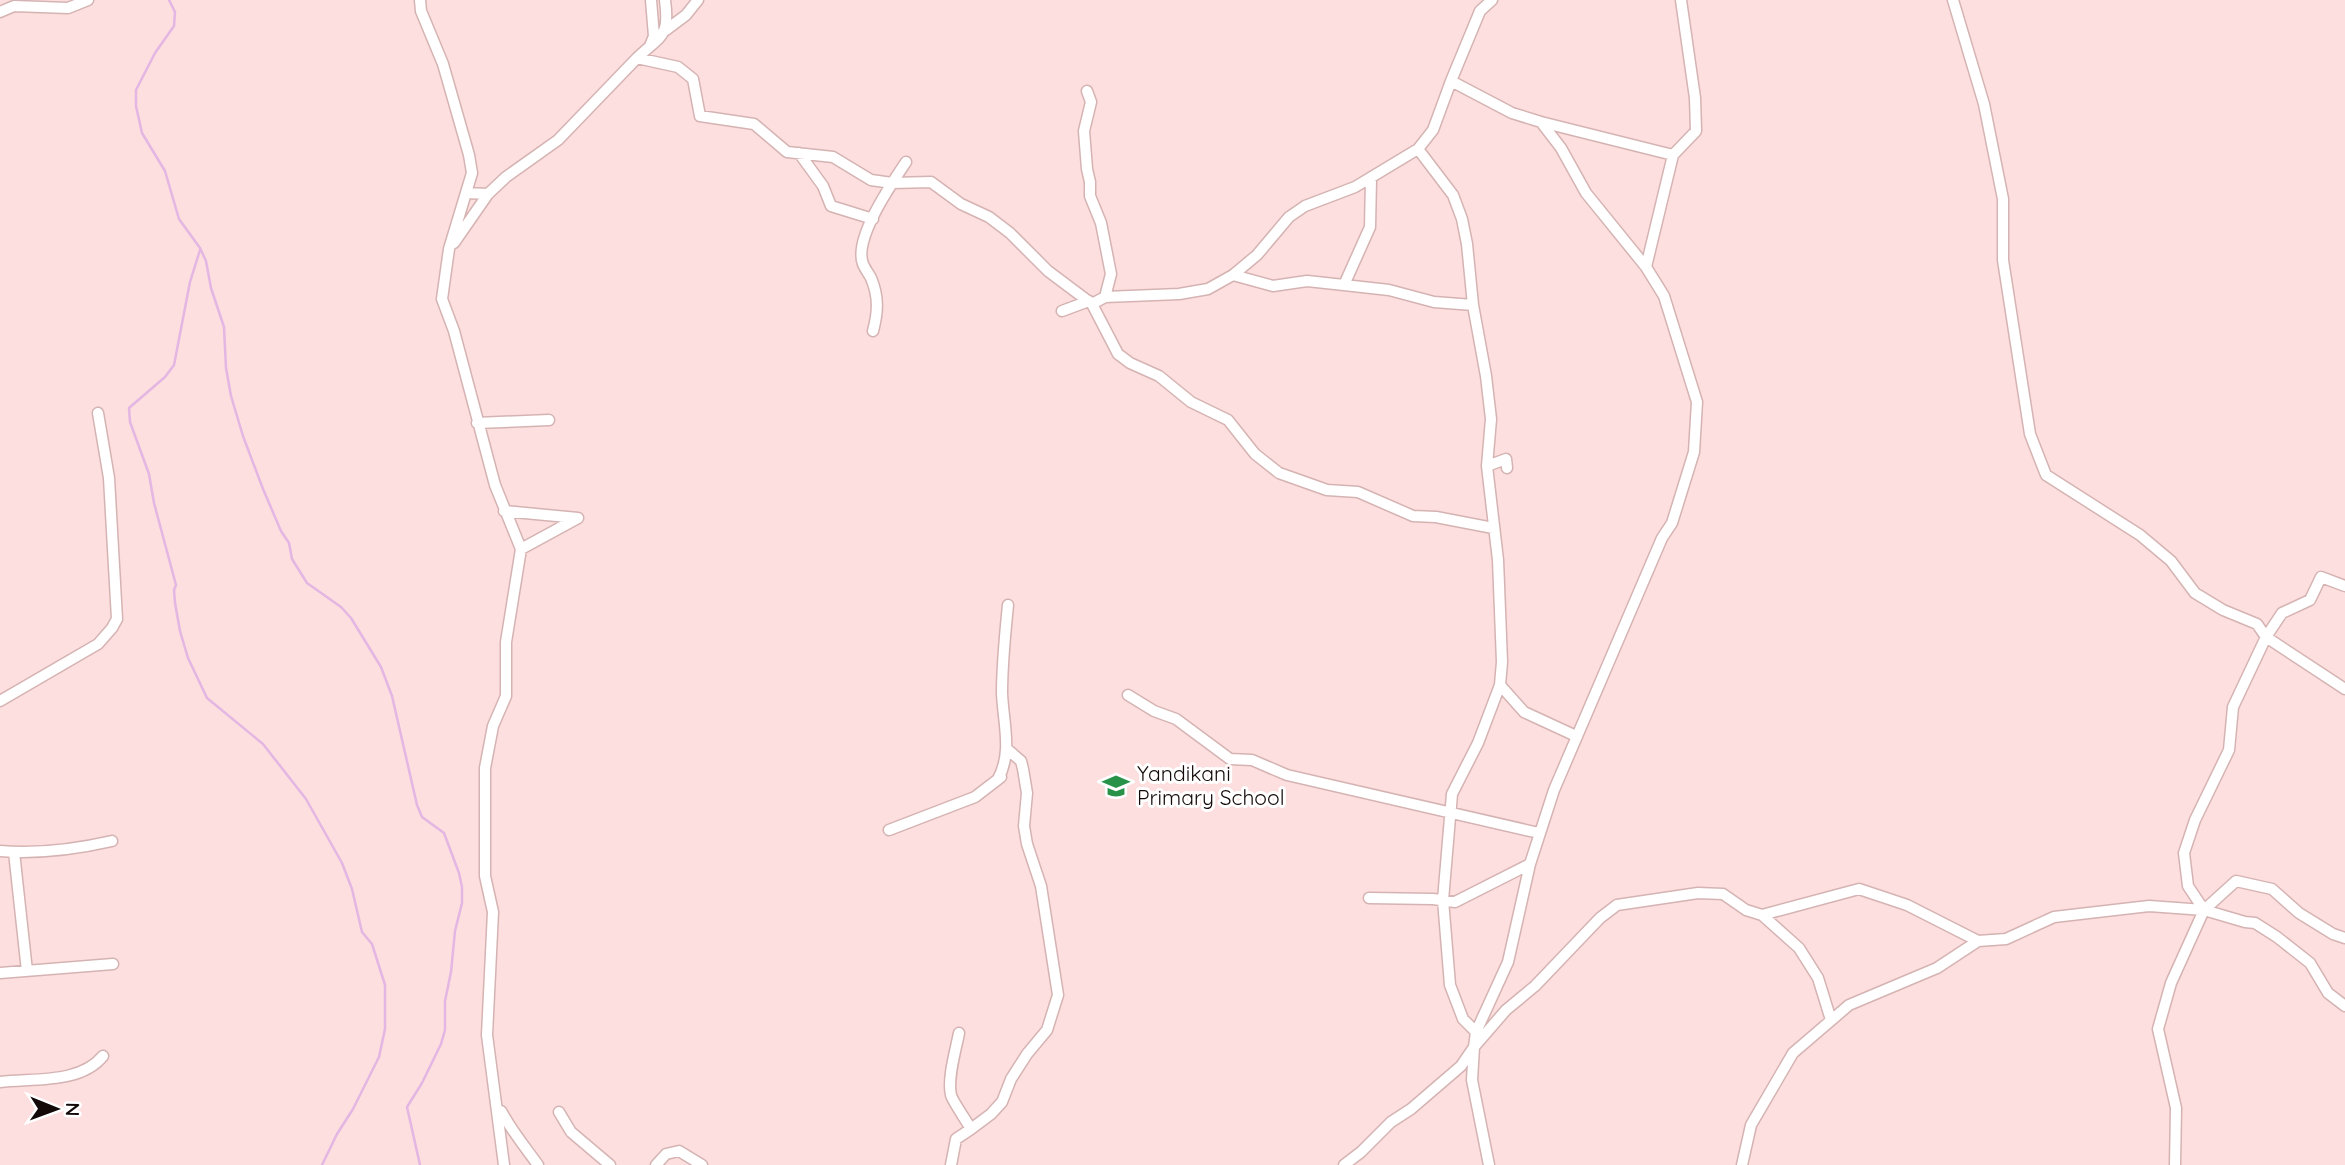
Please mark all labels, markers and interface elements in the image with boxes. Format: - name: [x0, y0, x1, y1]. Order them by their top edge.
- place label: Yandikani Primary School: [1137, 760, 1285, 810]
- school or university icon: Yandikani Primary School: [1101, 771, 1131, 801]
- north arrow: [21, 1074, 91, 1144]
- text: N: [61, 1102, 85, 1116]

